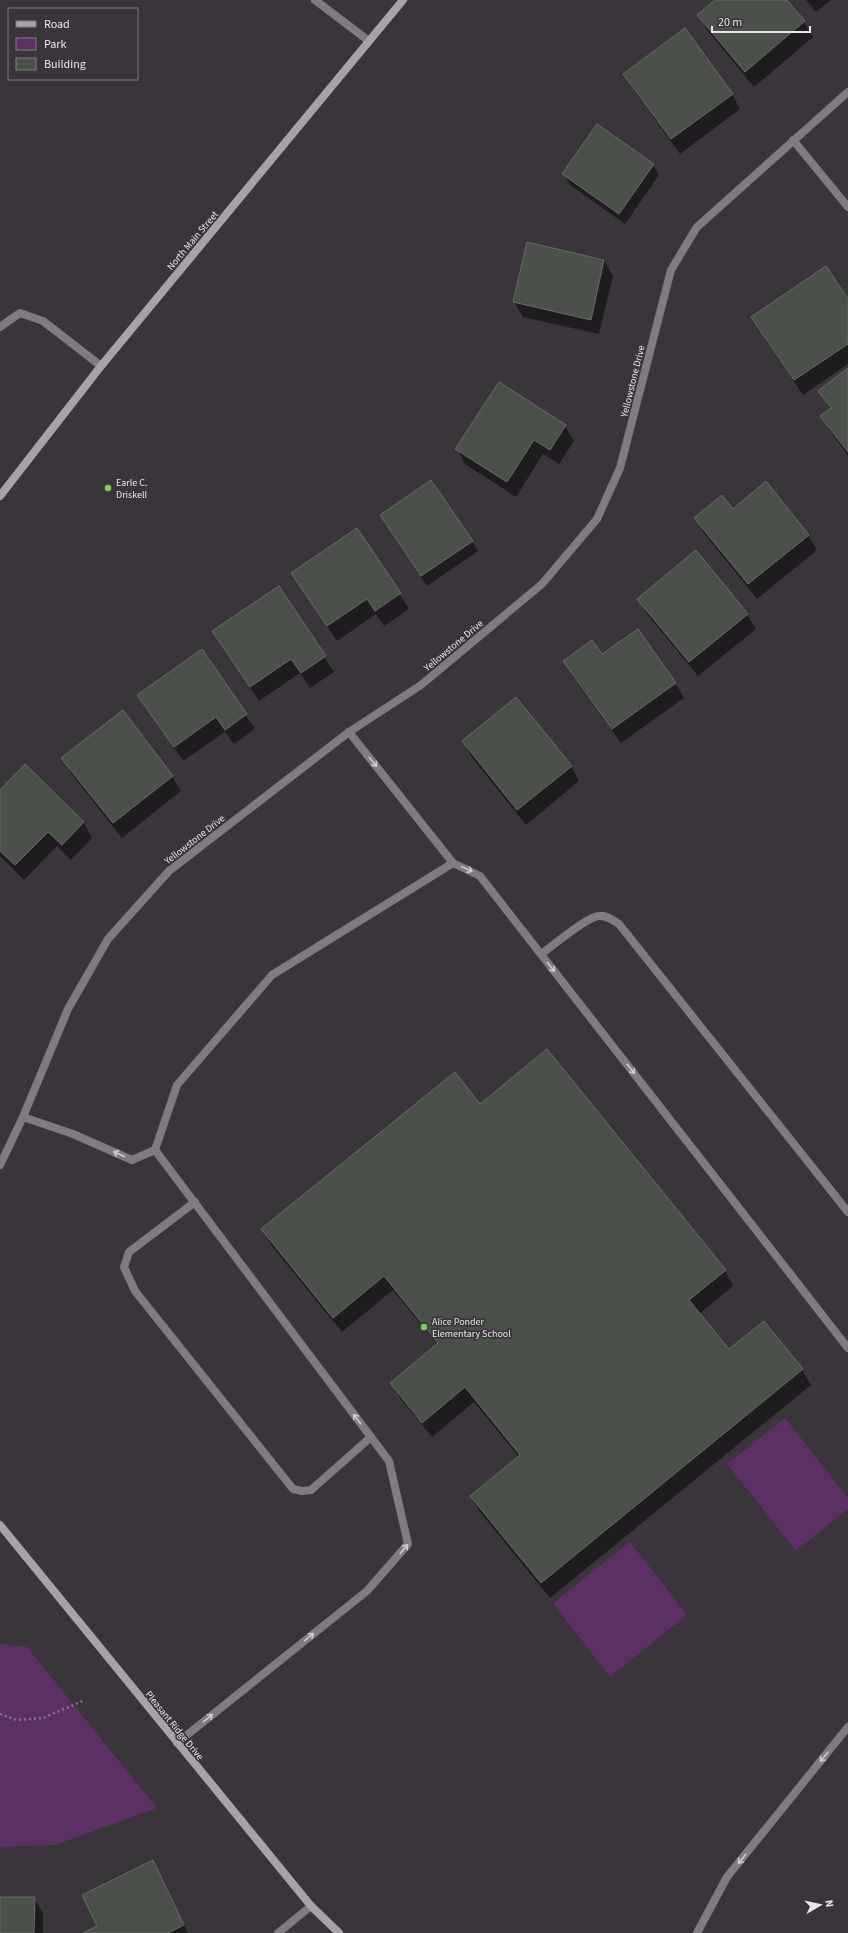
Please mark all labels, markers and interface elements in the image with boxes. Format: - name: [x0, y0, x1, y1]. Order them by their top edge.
- legend: [8, 8, 138, 80]
- scale bar: [712, 8, 810, 34]
- text: 20 m: [718, 14, 742, 31]
- text: Road: [44, 16, 70, 33]
- text: Park: [44, 36, 66, 53]
- text: Building: [44, 56, 86, 73]
- street label: North Main Street: [164, 208, 222, 273]
- street label: Yellowstone Drive: [617, 344, 649, 420]
- place label: Earle C. Driskell: [116, 476, 148, 502]
- marker: Earle C. Driskell: [103, 483, 113, 493]
- street label: Yellowstone Drive: [420, 617, 486, 675]
- one-way arrow: [368, 757, 377, 768]
- street label: Yellowstone Drive: [160, 812, 228, 869]
- one-way arrow: [461, 866, 473, 873]
- one-way arrow: [547, 961, 555, 972]
- one-way arrow: [627, 1064, 635, 1075]
- one-way arrow: [113, 1150, 125, 1157]
- place label: Alice Ponder Elementary School: [432, 1315, 511, 1341]
- marker: Alice Ponder Elementary School: [419, 1322, 429, 1332]
- one-way arrow: [353, 1413, 362, 1424]
- one-way arrow: [399, 1543, 408, 1554]
- one-way arrow: [304, 1633, 315, 1641]
- street label: Pleasant Ridge Drive: [142, 1688, 207, 1763]
- one-way arrow: [202, 1714, 213, 1723]
- one-way arrow: [819, 1752, 828, 1763]
- one-way arrow: [738, 1853, 747, 1864]
- north arrow: [800, 1885, 840, 1925]
- text: N: [821, 1899, 837, 1908]

